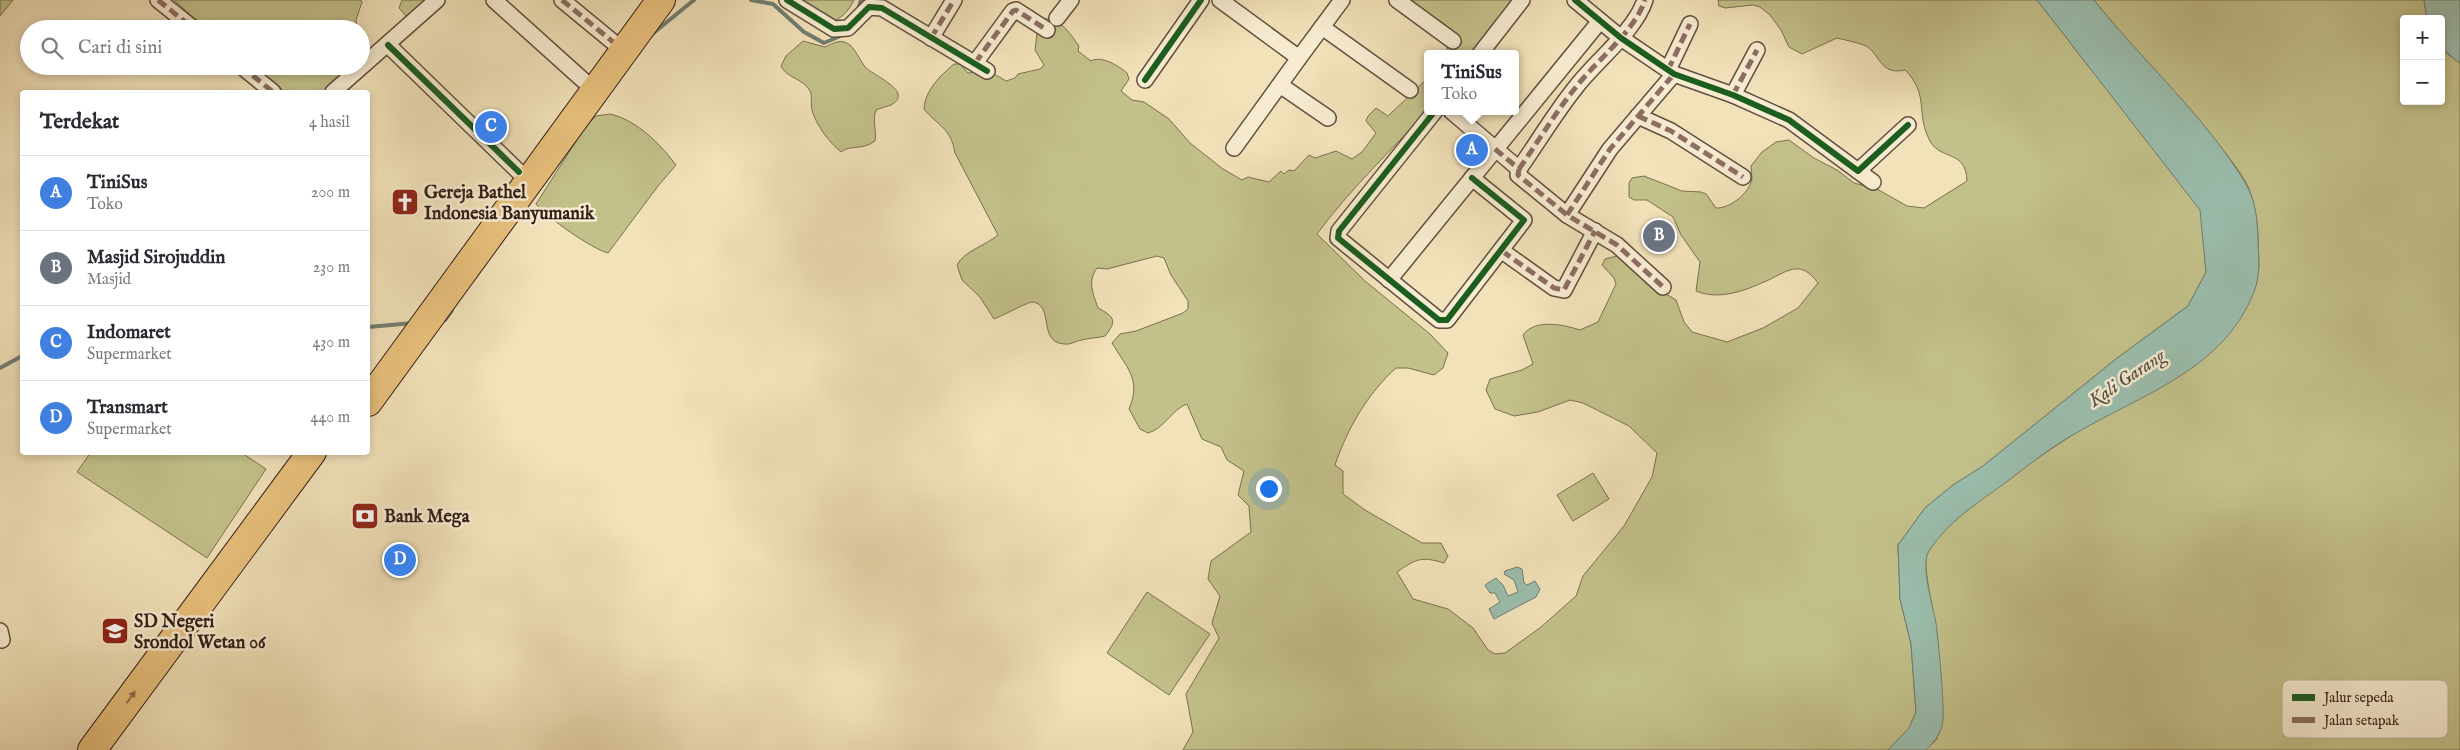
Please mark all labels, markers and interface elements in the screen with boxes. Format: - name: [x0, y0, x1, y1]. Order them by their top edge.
- map controls: [2400, 15, 2445, 105]
- button: +: [2400, 15, 2445, 60]
- search box: [20, 20, 370, 75]
- icon: search: [38, 34, 66, 62]
- text: Cari di sini: [78, 36, 162, 60]
- popup: [1424, 50, 1519, 115]
- button: −: [2400, 60, 2445, 105]
- text: TiniSus: [1441, 61, 1502, 85]
- text: Toko: [1441, 85, 1477, 105]
- pin: C: [475, 108, 507, 146]
- text: Terdekat: [40, 109, 119, 136]
- text: 4 hasil: [309, 113, 350, 133]
- pin: A: [1456, 131, 1488, 169]
- text: TiniSus: [87, 171, 147, 195]
- place label: Gereja Bathel Indonesia Banyumanik: [424, 182, 596, 226]
- text: A: [51, 183, 61, 203]
- text: 200 m: [311, 183, 350, 203]
- church icon: Gereja Bathel Indonesia Banyumanik: [390, 187, 420, 217]
- text: Toko: [87, 195, 123, 215]
- pin: B: [1643, 217, 1675, 255]
- text: Masjid Sirojuddin: [87, 246, 225, 270]
- text: B: [51, 258, 61, 278]
- text: 230 m: [313, 258, 350, 278]
- text: Masjid: [87, 270, 131, 290]
- text: Indomaret: [87, 321, 171, 345]
- text: C: [50, 333, 62, 353]
- text: 430 m: [312, 333, 350, 353]
- water label: Kali Garang: [2083, 344, 2171, 414]
- text: Supermarket: [87, 345, 172, 365]
- text: Transmart: [87, 396, 168, 420]
- text: D: [50, 408, 62, 428]
- text: 440 m: [311, 408, 350, 428]
- text: Supermarket: [87, 420, 172, 440]
- your location: [1256, 476, 1282, 502]
- bank icon: Bank Mega: [350, 501, 380, 531]
- place label: Bank Mega: [384, 506, 471, 529]
- pin: D: [384, 541, 416, 579]
- place label: SD Negeri Srondol Wetan 06: [134, 611, 267, 655]
- school or university icon: SD Negeri Srondol Wetan 06: [100, 616, 130, 646]
- legend: [2282, 680, 2448, 738]
- text: Jalur sepeda: [2322, 689, 2394, 707]
- one-way arrow: [126, 691, 137, 704]
- text: Jalan setapak: [2322, 712, 2400, 730]

